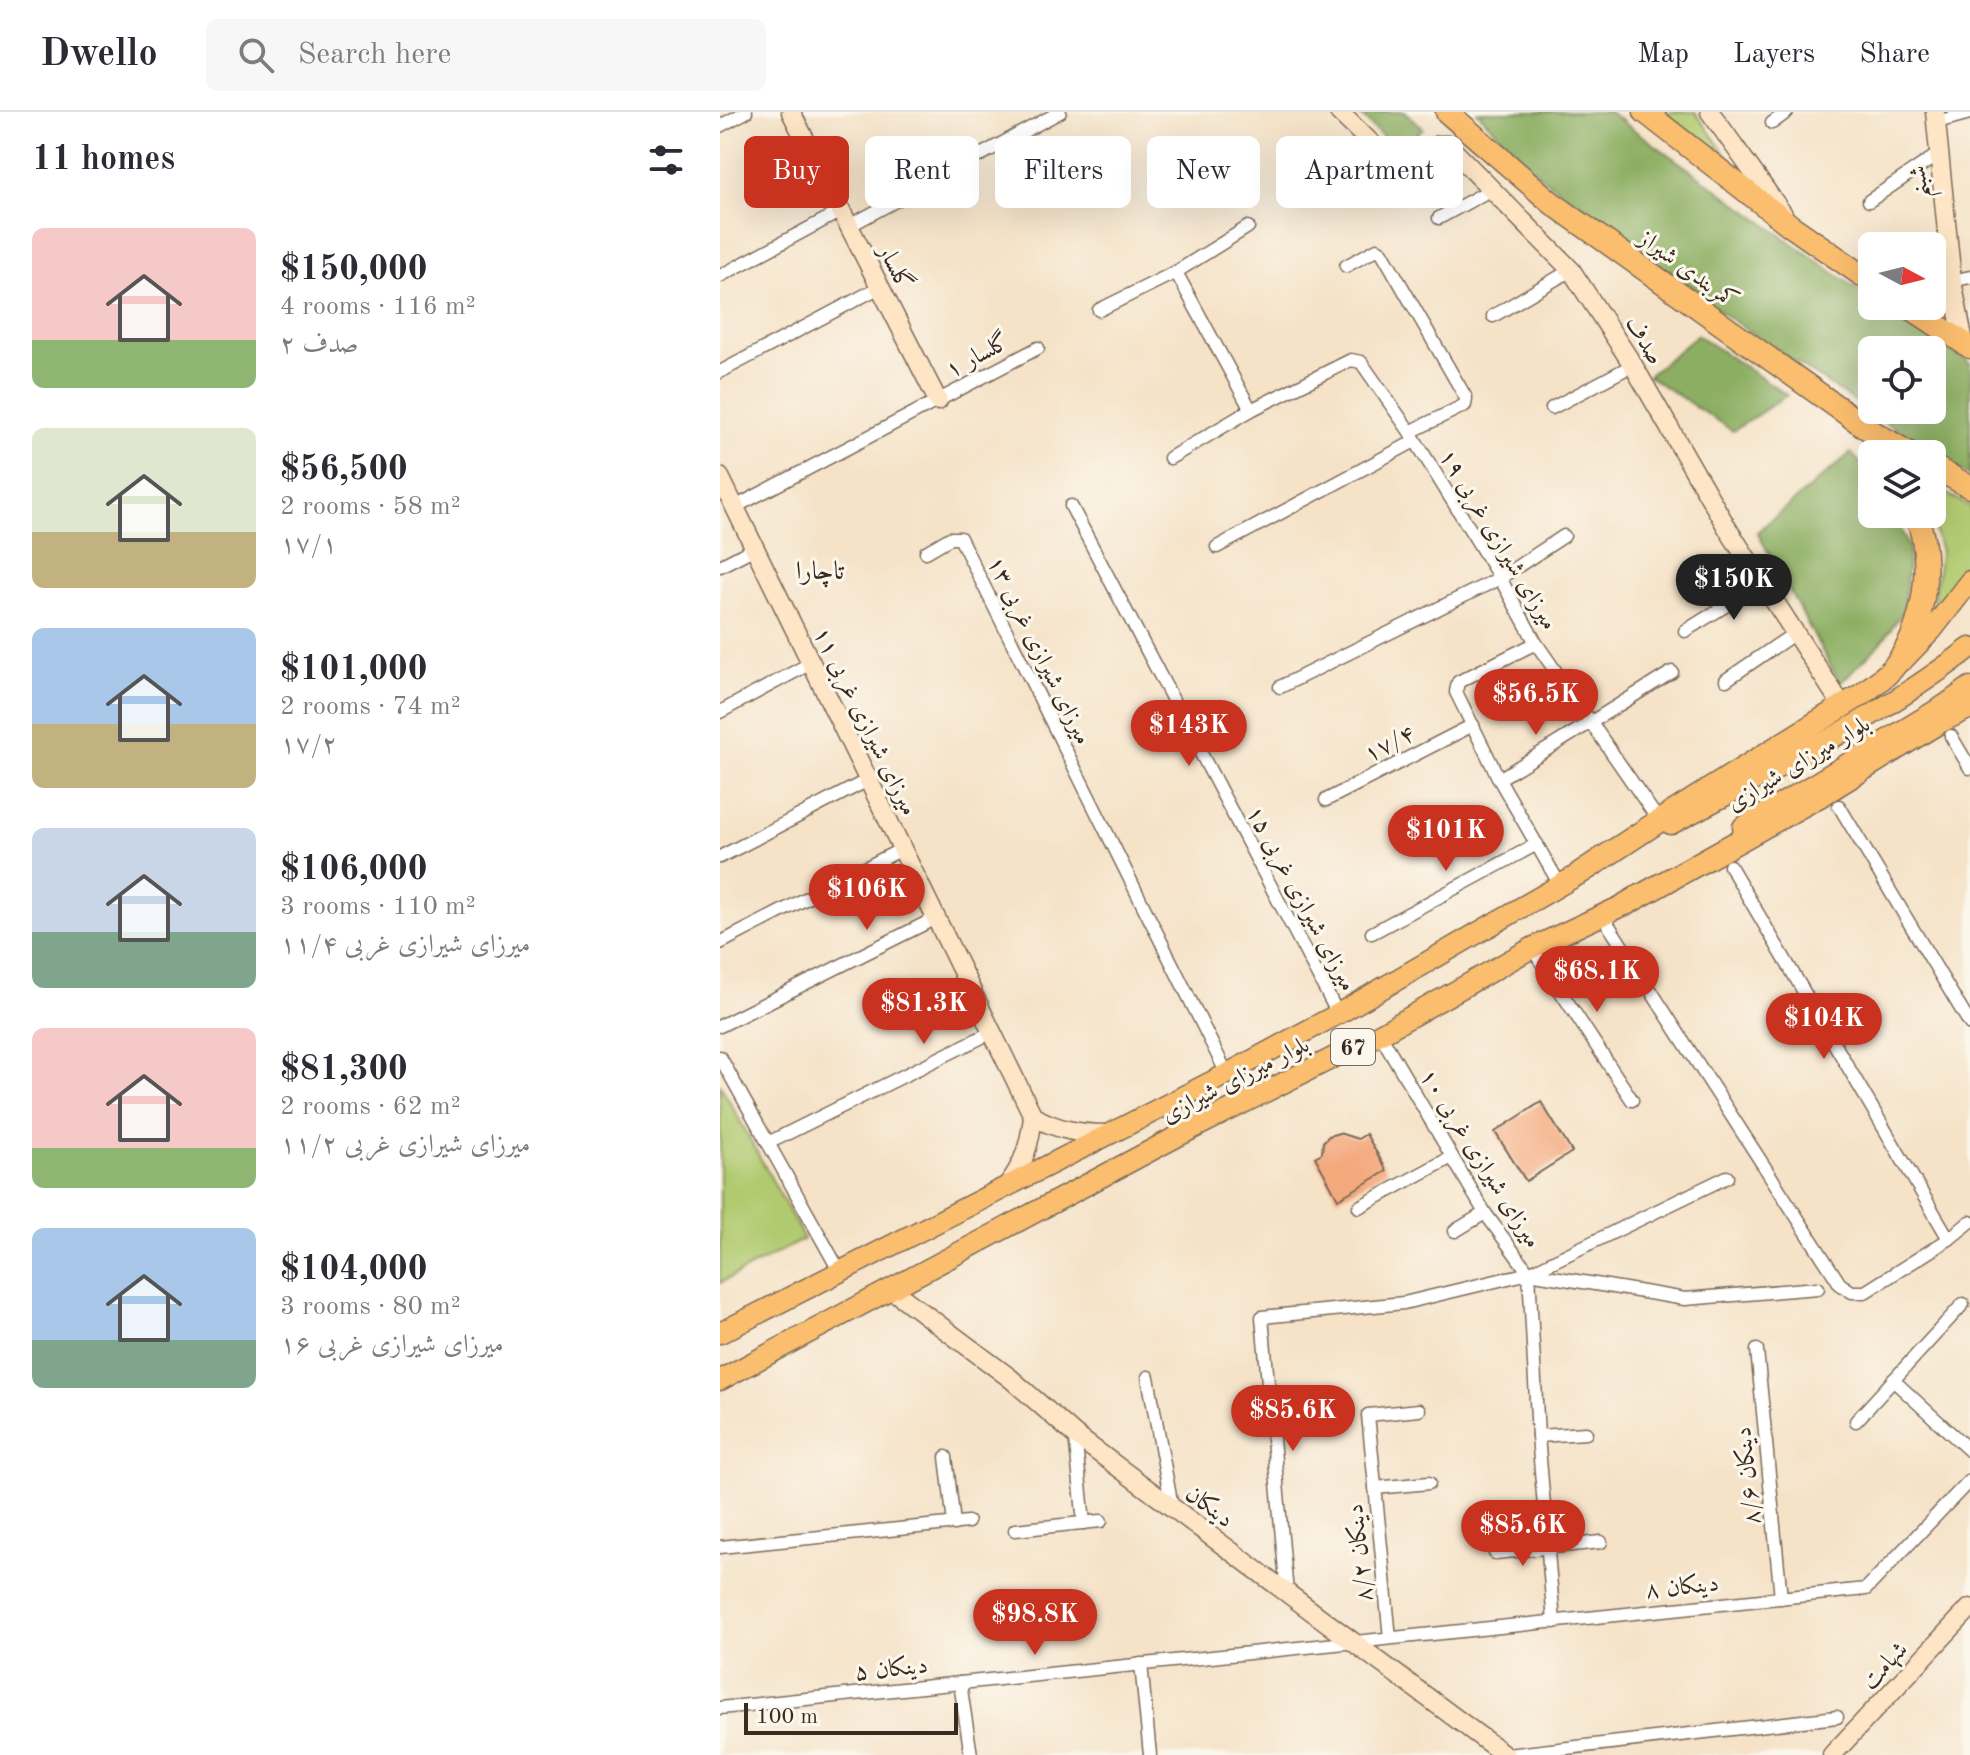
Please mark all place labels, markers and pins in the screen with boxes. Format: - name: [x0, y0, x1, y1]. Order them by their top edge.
- pin: $150K: [1678, 554, 1790, 622]
- pin: $56.5K: [1471, 669, 1601, 737]
- pin: $143K: [1133, 700, 1245, 768]
- pin: $101K: [1390, 805, 1502, 873]
- pin: $106K: [811, 864, 923, 932]
- pin: $68.1K: [1532, 946, 1662, 1014]
- pin: $81.3K: [859, 978, 989, 1046]
- pin: $104K: [1768, 993, 1880, 1061]
- pin: $85.6K: [1228, 1385, 1358, 1453]
- pin: $85.6K: [1458, 1500, 1588, 1568]
- pin: $98.8K: [970, 1589, 1100, 1657]

